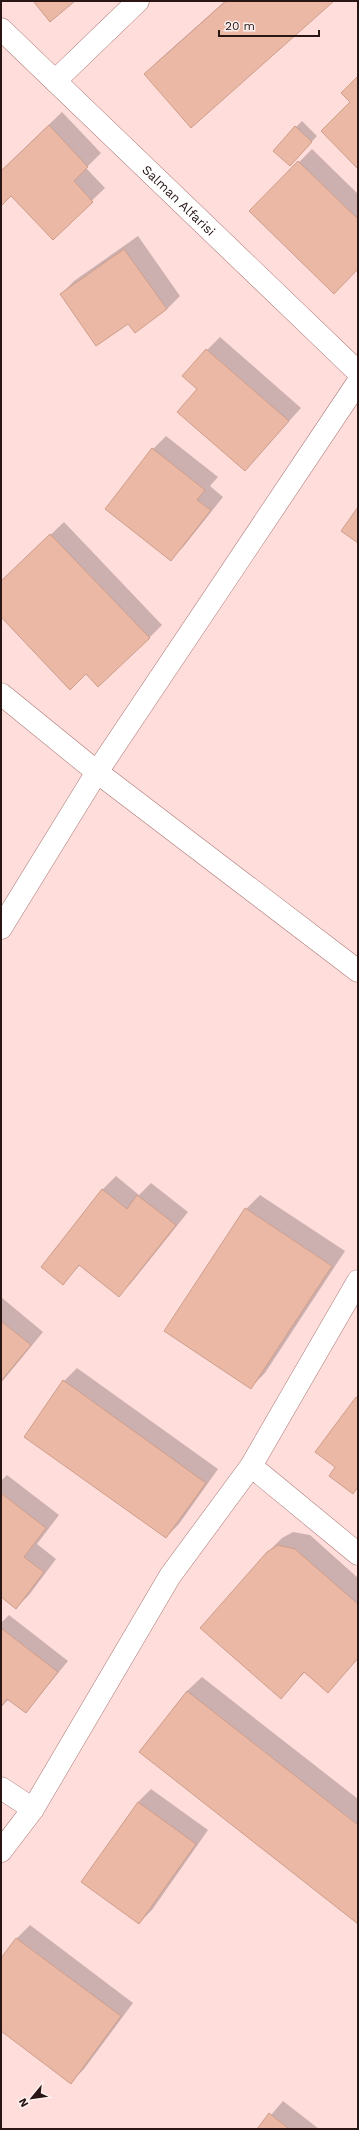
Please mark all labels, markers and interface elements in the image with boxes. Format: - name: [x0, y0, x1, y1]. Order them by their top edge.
- scale bar: [219, 12, 319, 38]
- text: 20 m: [225, 19, 255, 33]
- street label: Salman Alfarisi: [139, 162, 218, 239]
- north arrow: [12, 2078, 52, 2118]
- text: N: [16, 2096, 31, 2109]

